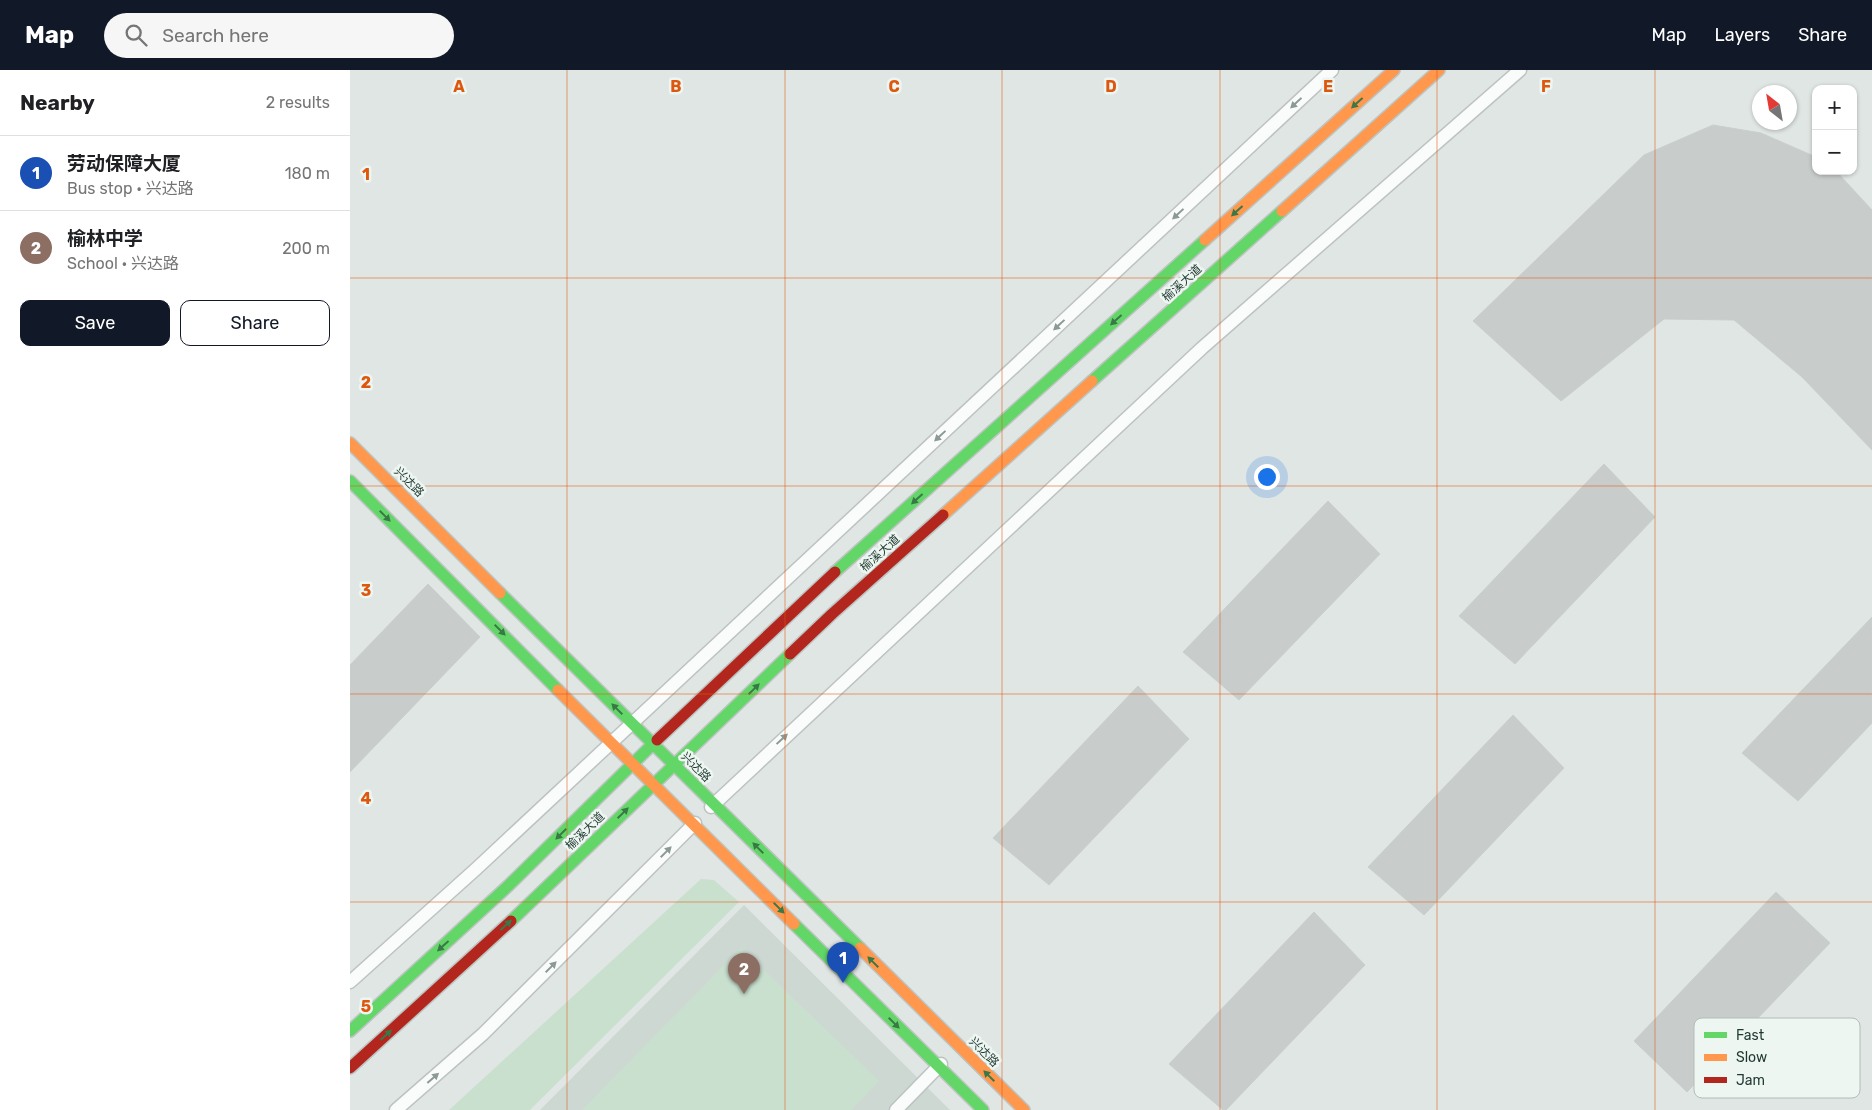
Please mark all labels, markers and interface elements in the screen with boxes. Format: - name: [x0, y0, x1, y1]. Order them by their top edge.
- search box: [104, 13, 454, 58]
- text: Map: [25, 21, 74, 49]
- icon: search: [122, 21, 150, 49]
- text: Search here: [162, 24, 269, 47]
- text: Map: [1652, 24, 1687, 46]
- text: Layers: [1715, 24, 1770, 46]
- text: Share: [1798, 24, 1847, 46]
- text: A: [453, 77, 465, 96]
- text: B: [670, 77, 682, 96]
- text: C: [888, 77, 900, 96]
- text: D: [1105, 77, 1117, 96]
- text: E: [1323, 77, 1333, 96]
- text: F: [1541, 77, 1551, 96]
- north arrow: [1752, 85, 1797, 130]
- map controls: [1812, 85, 1857, 175]
- button: +: [1812, 85, 1857, 130]
- text: Nearby: [20, 90, 95, 115]
- text: 2 results: [266, 93, 330, 112]
- one-way arrow: [1291, 97, 1303, 109]
- one-way arrow: [1351, 97, 1364, 108]
- button: −: [1812, 130, 1857, 175]
- text: 劳动保障大厦: [67, 152, 181, 175]
- text: 1: [32, 164, 40, 183]
- text: 180 m: [285, 164, 330, 183]
- text: 1: [362, 165, 370, 184]
- text: Bus stop · 兴达路: [67, 179, 194, 198]
- one-way arrow: [1230, 206, 1243, 217]
- one-way arrow: [1172, 208, 1184, 220]
- text: 榆林中学: [67, 227, 143, 250]
- text: 2: [31, 239, 41, 258]
- text: 200 m: [282, 239, 330, 258]
- text: School · 兴达路: [67, 254, 179, 273]
- street label: 榆溪大道: [1159, 262, 1205, 304]
- button: Save: [20, 300, 170, 346]
- button: Share: [180, 300, 330, 346]
- one-way arrow: [1110, 314, 1122, 326]
- one-way arrow: [1053, 319, 1065, 331]
- text: 2: [361, 373, 371, 392]
- one-way arrow: [935, 430, 947, 442]
- street label: 兴达路: [391, 464, 427, 500]
- your location: [1254, 464, 1280, 490]
- one-way arrow: [912, 493, 924, 505]
- one-way arrow: [378, 509, 390, 521]
- street label: 榆溪大道: [857, 532, 903, 574]
- text: 3: [361, 581, 371, 600]
- one-way arrow: [494, 624, 506, 636]
- one-way arrow: [747, 683, 759, 695]
- one-way arrow: [611, 703, 623, 715]
- one-way arrow: [776, 733, 788, 745]
- street label: 兴达路: [678, 749, 714, 785]
- text: 4: [361, 789, 372, 808]
- one-way arrow: [617, 807, 629, 819]
- street label: 榆溪大道: [563, 809, 607, 853]
- one-way arrow: [555, 828, 567, 840]
- one-way arrow: [752, 842, 764, 854]
- one-way arrow: [660, 846, 672, 858]
- one-way arrow: [773, 902, 785, 914]
- one-way arrow: [499, 920, 512, 931]
- one-way arrow: [437, 940, 449, 952]
- pin: 1: [827, 942, 859, 983]
- pin: 2: [728, 953, 760, 994]
- one-way arrow: [868, 956, 880, 968]
- one-way arrow: [545, 961, 557, 973]
- text: 5: [361, 997, 371, 1016]
- one-way arrow: [888, 1016, 900, 1028]
- legend: [1694, 1018, 1860, 1098]
- text: Fast: [1736, 1027, 1765, 1044]
- one-way arrow: [380, 1029, 392, 1041]
- street label: 兴达路: [966, 1034, 1002, 1070]
- text: Slow: [1736, 1049, 1767, 1066]
- one-way arrow: [983, 1070, 995, 1082]
- one-way arrow: [426, 1072, 438, 1084]
- text: Jam: [1736, 1072, 1765, 1089]

